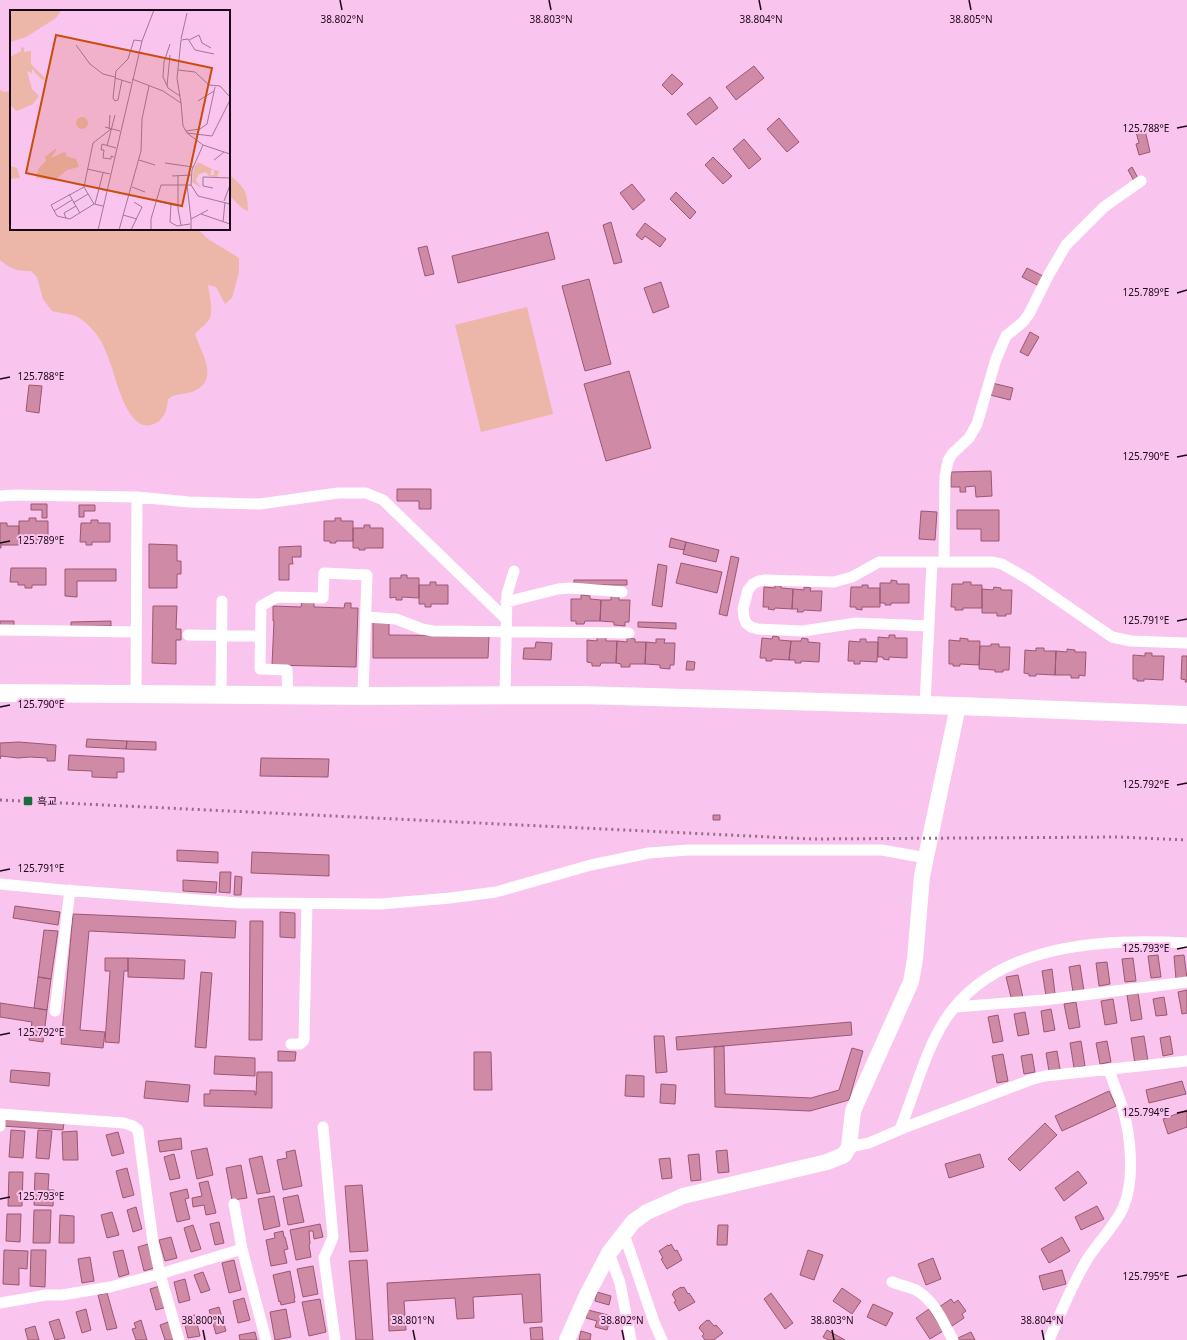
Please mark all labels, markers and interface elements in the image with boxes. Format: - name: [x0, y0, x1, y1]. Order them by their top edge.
- inset map: [10, 10, 230, 230]
- text: 38.802°N: [320, 12, 364, 26]
- text: 38.803°N: [529, 12, 573, 26]
- text: 38.804°N: [739, 12, 783, 26]
- text: 38.805°N: [949, 12, 993, 26]
- text: 125.788°E: [1123, 121, 1169, 135]
- text: 125.789°E: [1123, 285, 1169, 299]
- text: 125.788°E: [18, 369, 64, 383]
- text: 125.790°E: [1123, 449, 1169, 463]
- text: 125.789°E: [18, 533, 64, 547]
- text: 125.791°E: [1123, 613, 1169, 627]
- text: 125.790°E: [18, 697, 64, 711]
- text: 125.792°E: [1123, 777, 1169, 791]
- place label: 흑교: [37, 793, 57, 808]
- marker: 흑교: [22, 795, 34, 807]
- text: 125.791°E: [18, 861, 64, 875]
- text: 125.793°E: [1123, 941, 1169, 955]
- text: 125.792°E: [18, 1025, 64, 1039]
- text: 125.794°E: [1123, 1105, 1169, 1119]
- text: 125.793°E: [18, 1189, 64, 1203]
- text: 125.795°E: [1123, 1269, 1169, 1283]
- text: 38.800°N: [181, 1313, 225, 1327]
- text: 38.801°N: [391, 1313, 435, 1327]
- text: 38.802°N: [600, 1313, 644, 1327]
- text: 38.803°N: [810, 1313, 854, 1327]
- text: 38.804°N: [1020, 1313, 1064, 1327]

